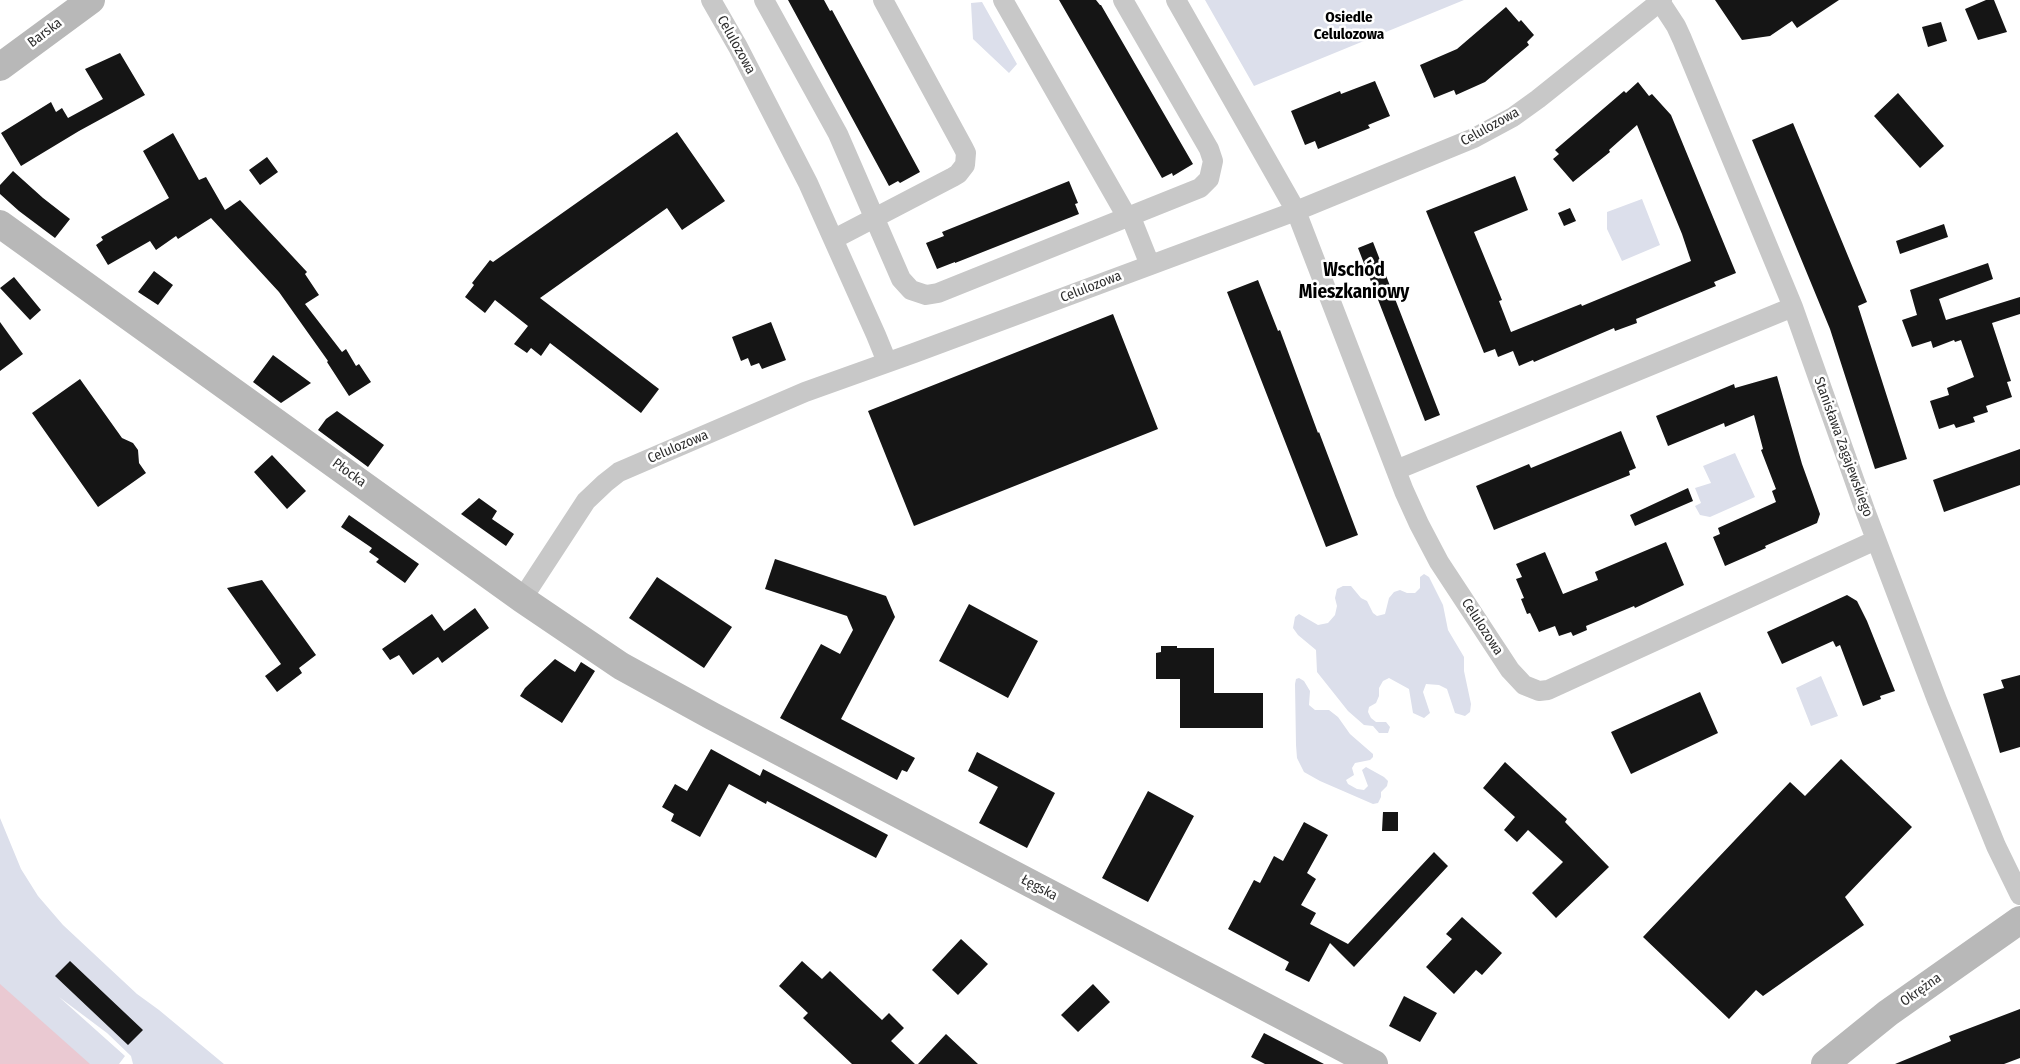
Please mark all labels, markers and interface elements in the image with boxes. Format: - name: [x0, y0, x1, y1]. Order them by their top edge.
- district label: Osiedle Celulozowa: [1314, 9, 1384, 44]
- street label: Celulozowa: [713, 13, 759, 77]
- street label: Barska: [25, 15, 65, 51]
- street label: Celulozowa: [1458, 104, 1522, 150]
- district label: Wschód Mieszkaniowy: [1299, 260, 1409, 304]
- street label: Celulozowa: [1058, 268, 1124, 306]
- street label: Stanisława Zagajewskiego: [1810, 375, 1876, 519]
- street label: Celulozowa: [645, 427, 711, 467]
- street label: Płocka: [329, 455, 369, 491]
- street label: Celulozowa: [1457, 595, 1507, 659]
- street label: Łęgska: [1018, 871, 1060, 905]
- street label: Okrężna: [1897, 970, 1945, 1010]

